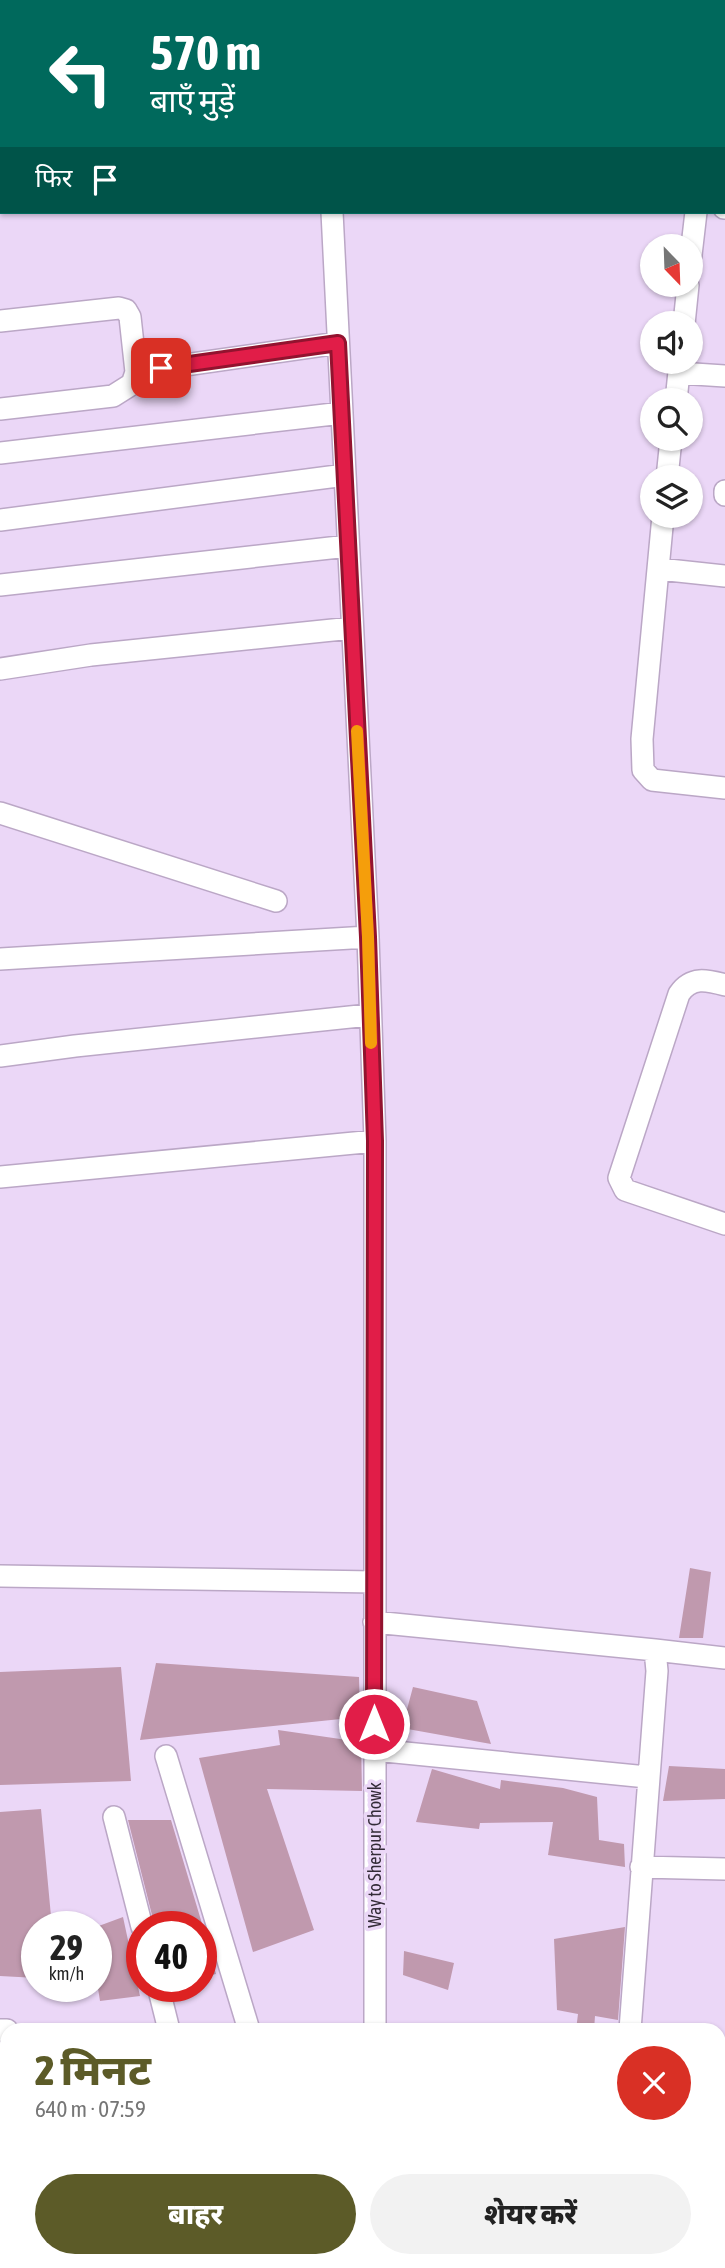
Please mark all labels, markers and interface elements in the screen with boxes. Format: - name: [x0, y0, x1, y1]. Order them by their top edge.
- text: 570 m: [150, 24, 261, 80]
- icon: left: [35, 28, 126, 119]
- text: बाएँ मुड़ें: [150, 82, 235, 119]
- icon: arrive: [86, 161, 124, 199]
- text: फिर: [35, 163, 72, 193]
- north arrow: [640, 234, 704, 298]
- map controls: [640, 234, 703, 528]
- button: sound: [640, 311, 703, 374]
- pin: [131, 338, 191, 398]
- icon: arrive: [142, 349, 180, 387]
- button: search: [640, 388, 703, 451]
- button: layers: [640, 465, 703, 528]
- position arrow: [337, 1687, 411, 1761]
- street label: Way to Sherpur Chowk: [364, 1782, 385, 1928]
- speed limit sign: 40: [126, 1911, 217, 2002]
- text: 29: [50, 1927, 83, 1967]
- text: km/h: [49, 1963, 84, 1984]
- text: 2 मिनट: [35, 2046, 151, 2094]
- button: close: [617, 2046, 691, 2120]
- text: 640 m · 07:59: [35, 2096, 146, 2122]
- button: बाहर: [35, 2174, 356, 2254]
- button: शेयर करें: [370, 2174, 691, 2254]

